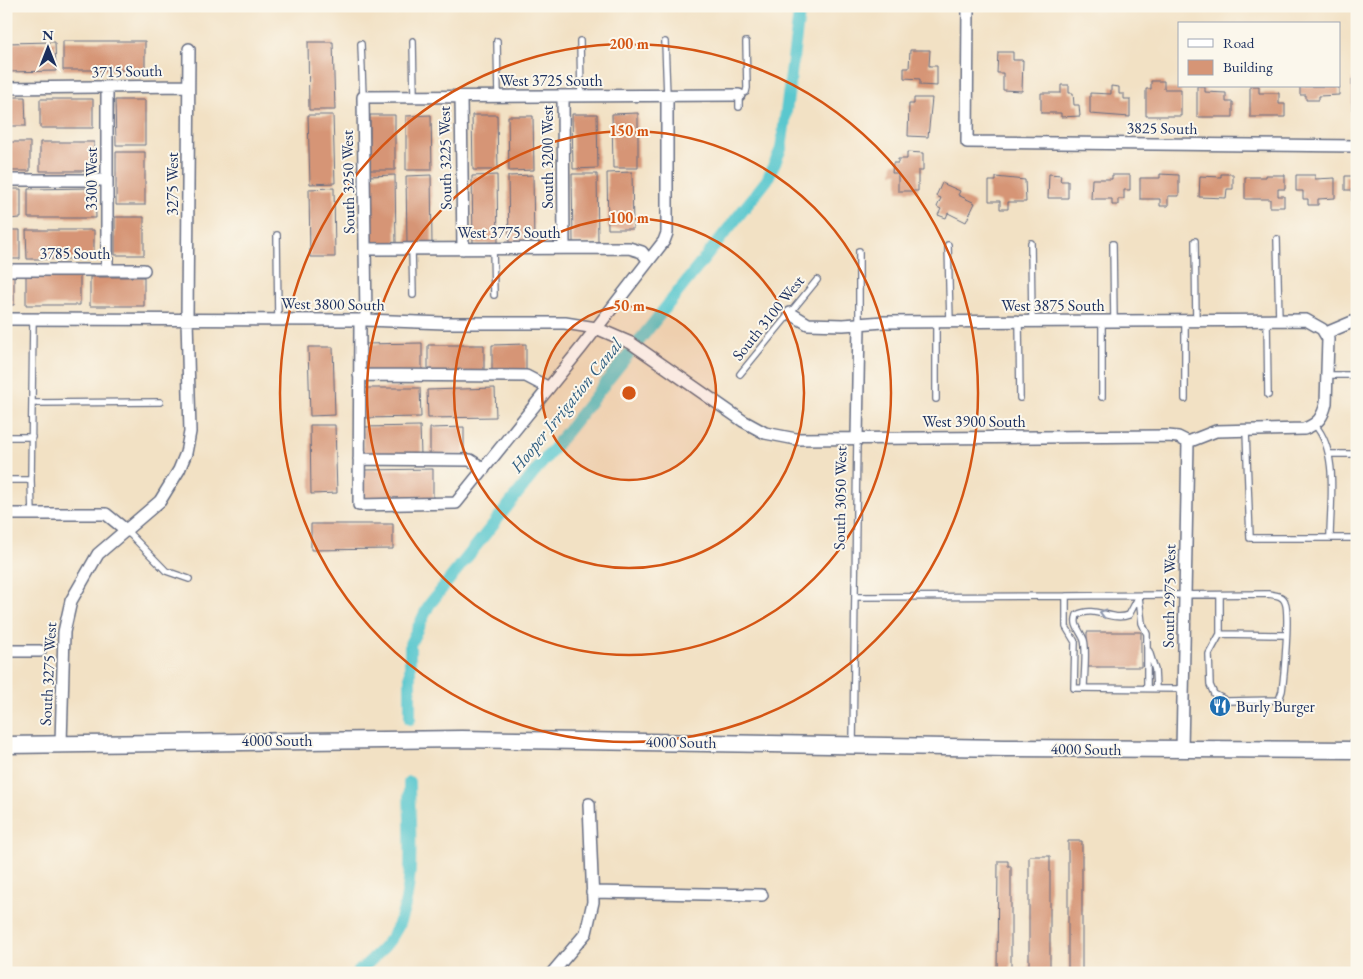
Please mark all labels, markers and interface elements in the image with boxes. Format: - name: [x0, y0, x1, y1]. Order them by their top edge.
- north arrow: [22, 22, 72, 72]
- legend: [1178, 22, 1340, 88]
- text: N: [42, 26, 54, 44]
- text: Road: [1223, 33, 1255, 52]
- text: 200 m: [609, 34, 649, 53]
- text: Building: [1223, 57, 1273, 76]
- street label: 3715 South: [91, 60, 163, 82]
- street label: West 3725 South: [499, 70, 603, 91]
- street label: South 3200 West: [537, 105, 558, 209]
- street label: South 3225 West: [434, 106, 456, 210]
- street label: 3825 South: [1126, 117, 1198, 139]
- text: 150 m: [609, 121, 649, 140]
- street label: South 3250 West: [337, 130, 359, 234]
- street label: 3300 West: [81, 147, 102, 211]
- street label: 3275 West: [162, 152, 183, 216]
- text: 100 m: [609, 208, 649, 227]
- street label: West 3775 South: [457, 222, 561, 243]
- street label: 3785 South: [40, 243, 110, 264]
- street label: South 3100 West: [727, 271, 809, 365]
- street label: West 3800 South: [281, 293, 385, 315]
- street label: West 3875 South: [1001, 295, 1105, 316]
- text: 50 m: [613, 296, 645, 315]
- water label: Hooper Irrigation Canal: [504, 333, 629, 478]
- centre of rings: [620, 384, 638, 402]
- street label: West 3900 South: [922, 411, 1026, 432]
- street label: South 3050 West: [829, 446, 851, 550]
- street label: South 2975 West: [1158, 544, 1180, 648]
- one-way arrow: [1099, 609, 1108, 619]
- street label: South 3275 West: [35, 622, 61, 726]
- restaurant icon: Burly Burger: [1208, 694, 1232, 718]
- place label: Burly Burger: [1236, 696, 1316, 717]
- street label: 4000 South: [242, 730, 312, 751]
- street label: 4000 South: [645, 731, 717, 753]
- street label: 4000 South: [1050, 738, 1122, 760]

